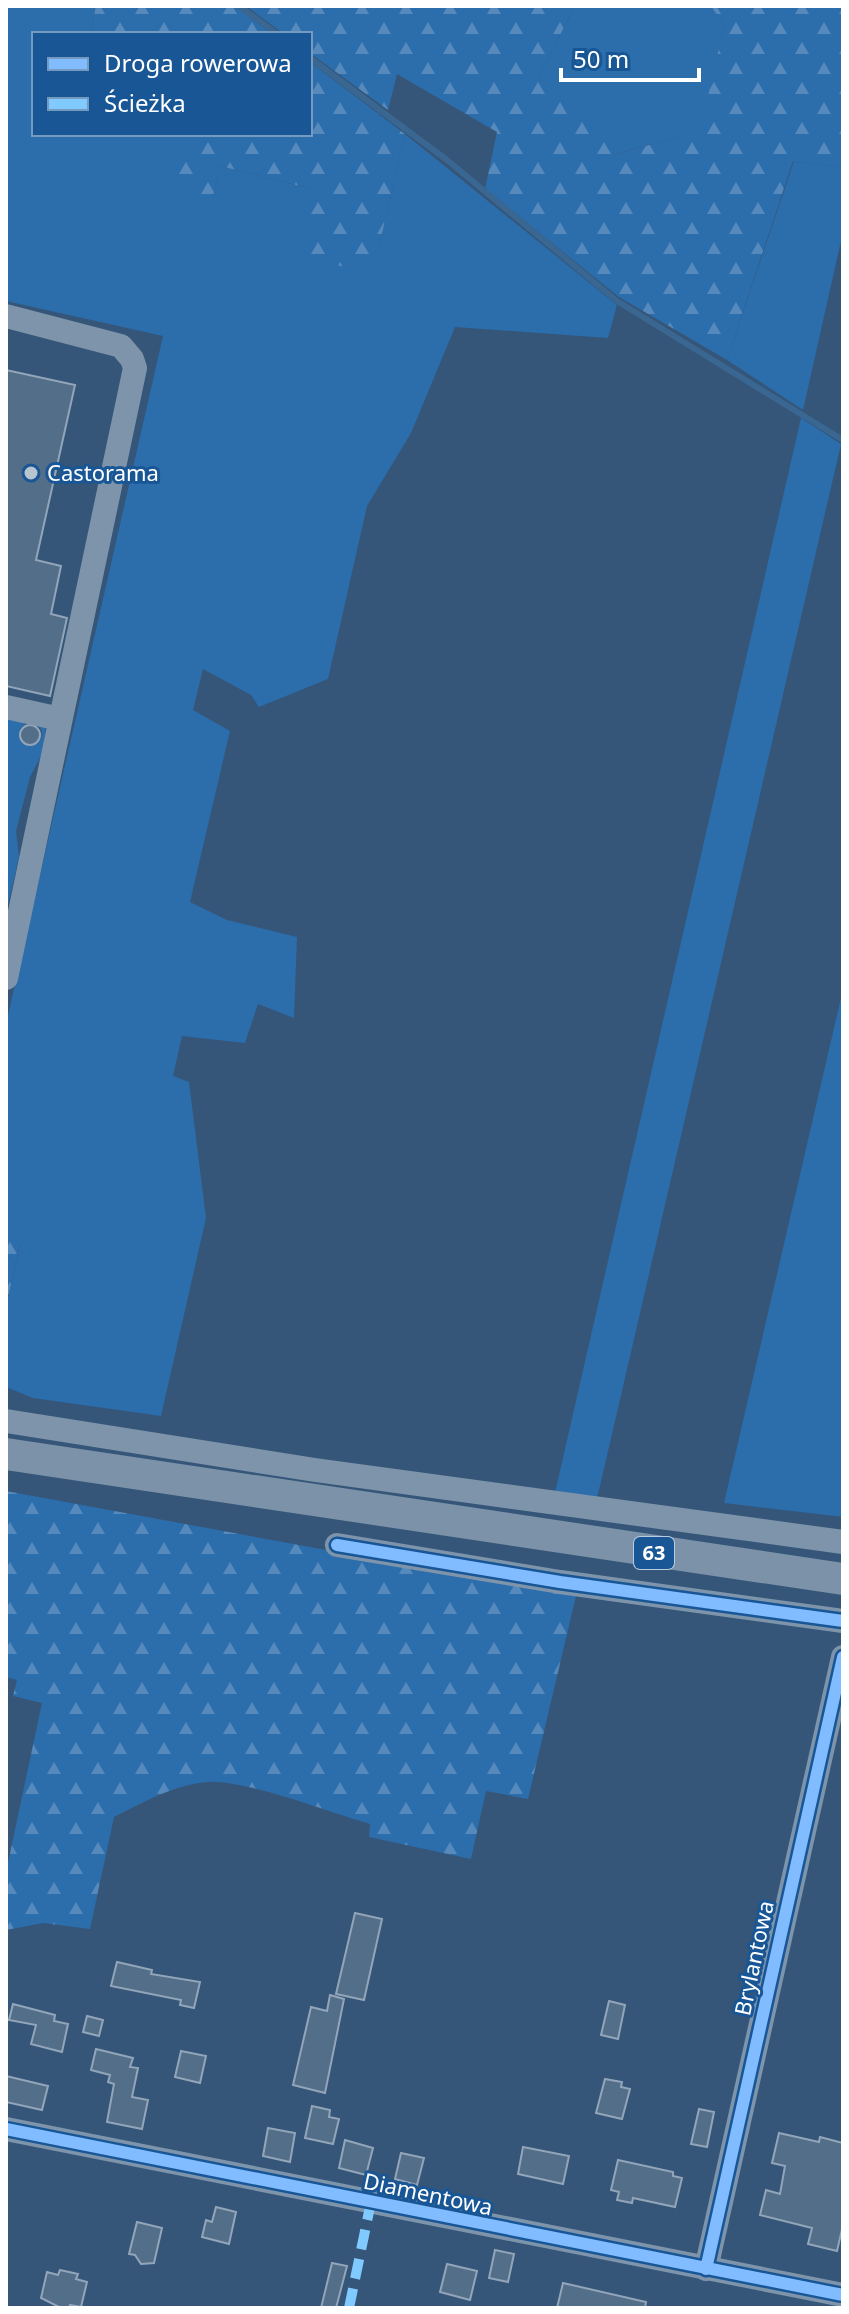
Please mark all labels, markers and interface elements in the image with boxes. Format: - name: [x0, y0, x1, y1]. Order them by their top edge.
- legend: [32, 32, 312, 136]
- scale bar: [561, 32, 699, 82]
- text: 50 m: [573, 42, 629, 75]
- text: Droga rowerowa: [104, 46, 292, 79]
- text: Ścieżka: [104, 86, 186, 119]
- place label: Castorama: [47, 457, 159, 487]
- marker: Castorama: [22, 464, 40, 482]
- road number: 63: [634, 1537, 674, 1569]
- street label: Brylantowa: [726, 1898, 780, 2018]
- street label: Diamentowa: [361, 2165, 495, 2221]

